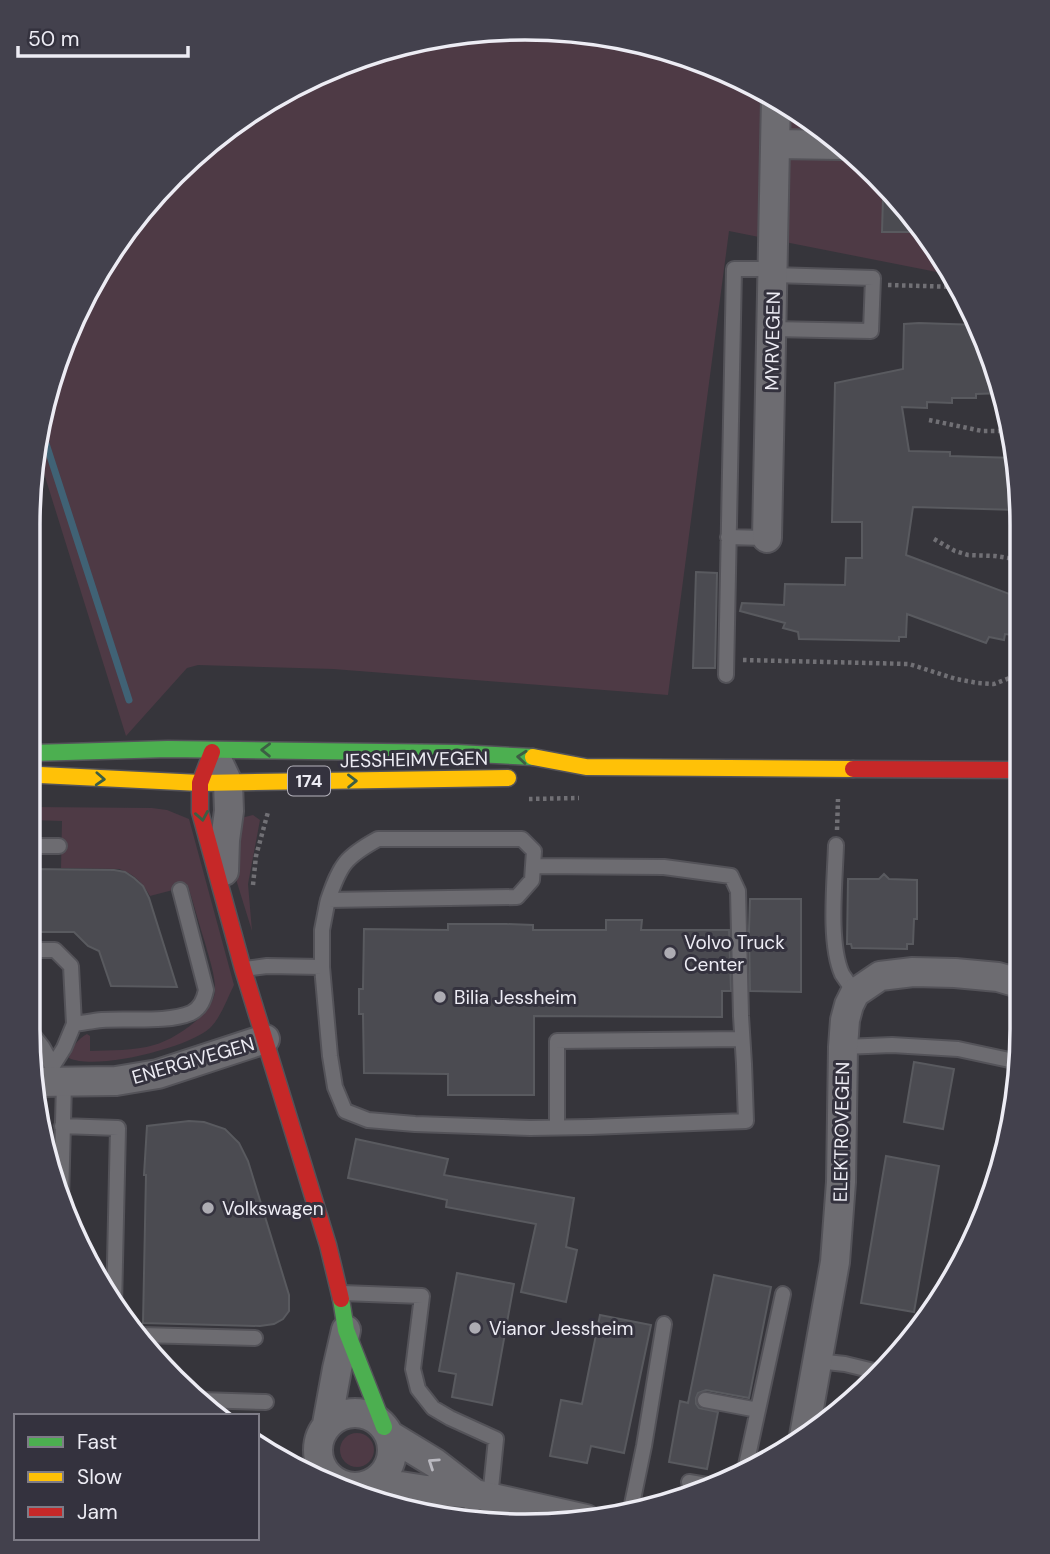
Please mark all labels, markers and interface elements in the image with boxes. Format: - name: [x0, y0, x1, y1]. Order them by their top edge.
- scale bar: [18, 14, 187, 58]
- text: 50 m: [28, 25, 79, 53]
- street label: MYRVEGEN: [759, 291, 786, 391]
- one-way arrow: [260, 743, 271, 758]
- street label: JESSHEIMVEGEN: [340, 746, 488, 773]
- one-way arrow: [516, 750, 527, 765]
- road number: 174: [288, 766, 330, 796]
- one-way arrow: [95, 771, 106, 786]
- one-way arrow: [347, 773, 358, 789]
- one-way arrow: [194, 810, 209, 821]
- place label: Volvo Truck Center: [684, 930, 785, 977]
- marker: Volvo Truck Center: [662, 945, 678, 961]
- place label: Bilia Jessheim: [454, 985, 577, 1010]
- marker: Bilia Jessheim: [432, 989, 448, 1005]
- street label: ENERGIVEGEN: [129, 1031, 257, 1090]
- street label: ELEKTROVEGEN: [828, 1062, 855, 1202]
- place label: Volkswagen: [222, 1196, 324, 1221]
- marker: Volkswagen: [200, 1200, 216, 1216]
- place label: Vianor Jessheim: [489, 1316, 633, 1341]
- marker: Vianor Jessheim: [467, 1320, 483, 1336]
- legend: [14, 1414, 259, 1540]
- text: Fast: [77, 1428, 117, 1456]
- one-way arrow: [428, 1459, 441, 1471]
- text: Slow: [77, 1463, 122, 1491]
- text: Jam: [77, 1498, 118, 1526]

